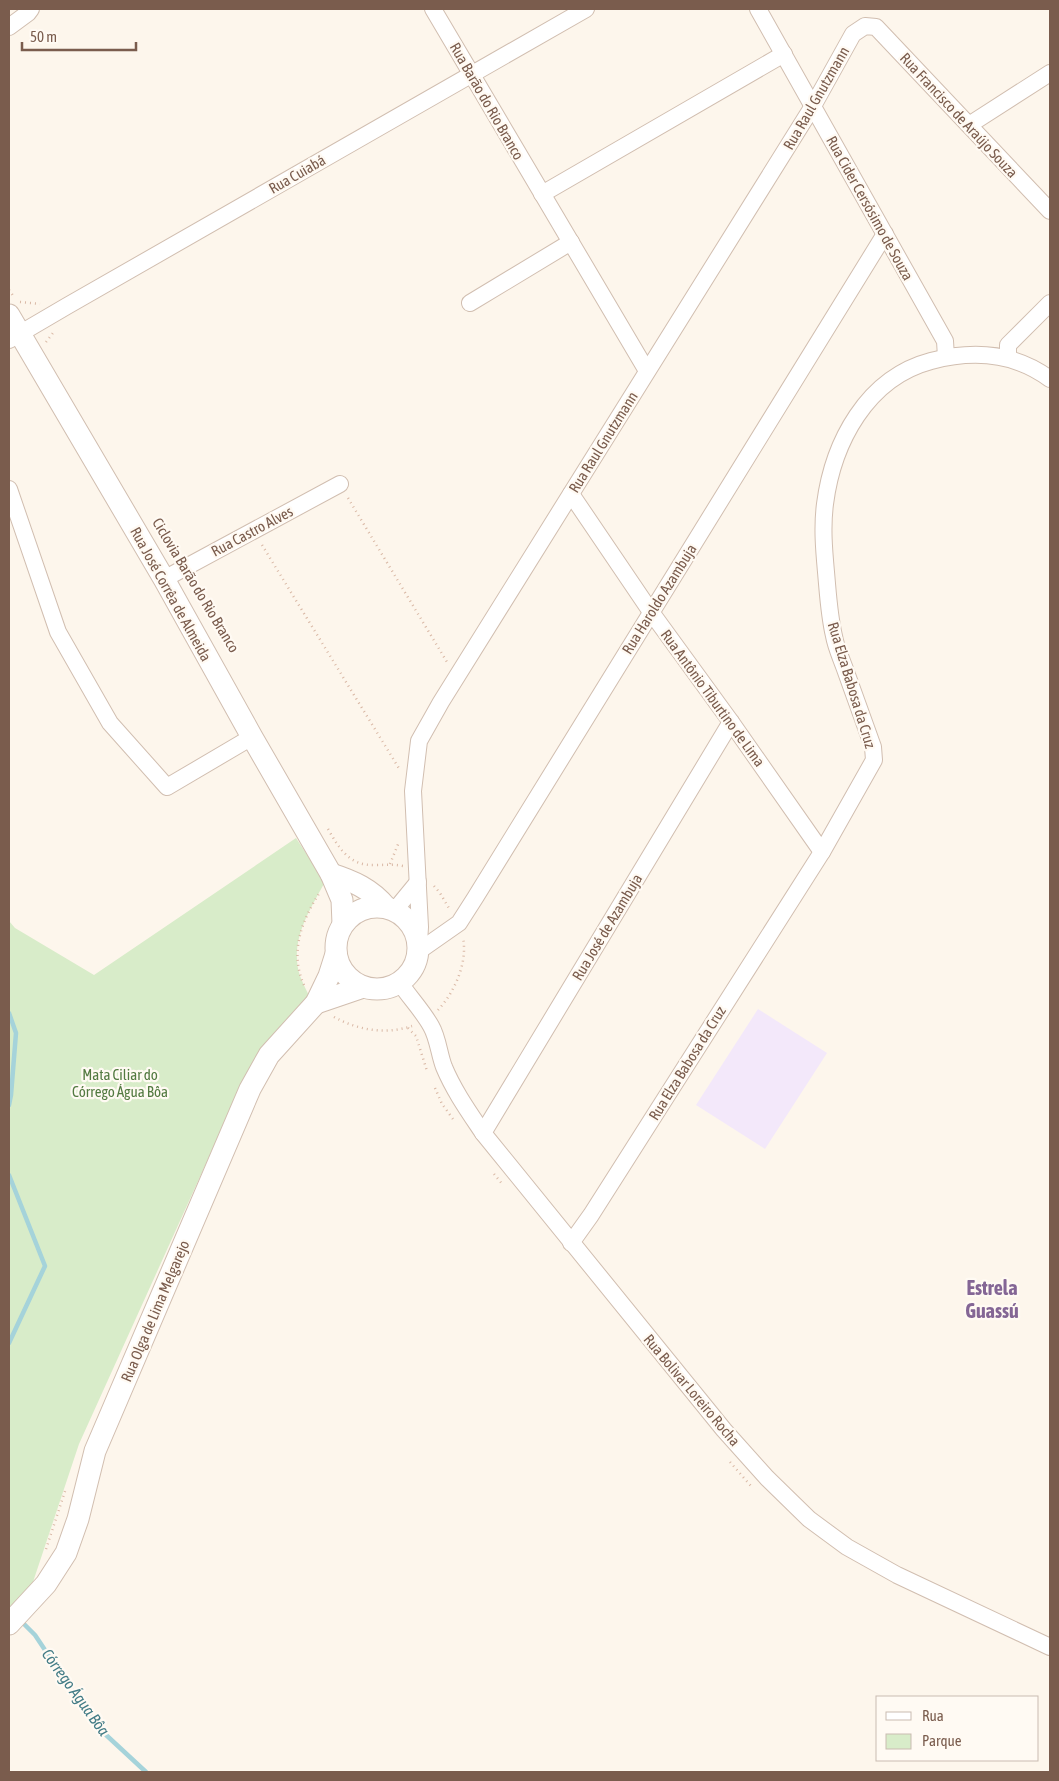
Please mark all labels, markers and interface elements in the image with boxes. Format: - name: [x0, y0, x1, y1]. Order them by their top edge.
- scale bar: [22, 20, 136, 52]
- text: 50 m: [30, 28, 57, 45]
- street label: Rua Barão do Rio Branco: [447, 39, 527, 163]
- street label: Rua Raul Gnutzmann: [780, 44, 852, 152]
- street label: Rua Francisco de Araújo Souza: [897, 49, 1021, 181]
- street label: Rua Cider Cersósimo de Souza: [823, 133, 917, 283]
- street label: Rua Cuiabá: [266, 151, 328, 197]
- street label: Rua Raul Gnutzmann: [565, 388, 641, 496]
- street label: Rua Castro Alves: [208, 502, 296, 560]
- street label: Ciclovia Barão do Rio Branco: [149, 515, 243, 655]
- street label: Rua José Corrêa de Almeida: [127, 524, 215, 664]
- street label: Rua Haroldo Azambuja: [618, 541, 700, 657]
- street label: Rua Elza Babosa da Cruz: [825, 620, 879, 751]
- street label: Rua Antônio Tiburtino de Lima: [658, 626, 768, 770]
- street label: Rua José de Azambuja: [569, 871, 645, 983]
- street label: Rua Elza Babosa da Cruz: [645, 1002, 729, 1123]
- park label: Mata Ciliar do Córrego Água Bôa: [72, 1066, 168, 1100]
- street label: Rua Olga de Lima Melgarejo: [117, 1238, 193, 1384]
- district label: Estrela Guassú: [965, 1276, 1019, 1322]
- street label: Rua Bolivar Loreiro Rocha: [640, 1331, 744, 1449]
- water label: Córrego Água Bôa: [38, 1645, 114, 1740]
- legend: [876, 1696, 1039, 1761]
- text: Rua: [922, 1707, 944, 1724]
- text: Parque: [922, 1732, 962, 1749]

